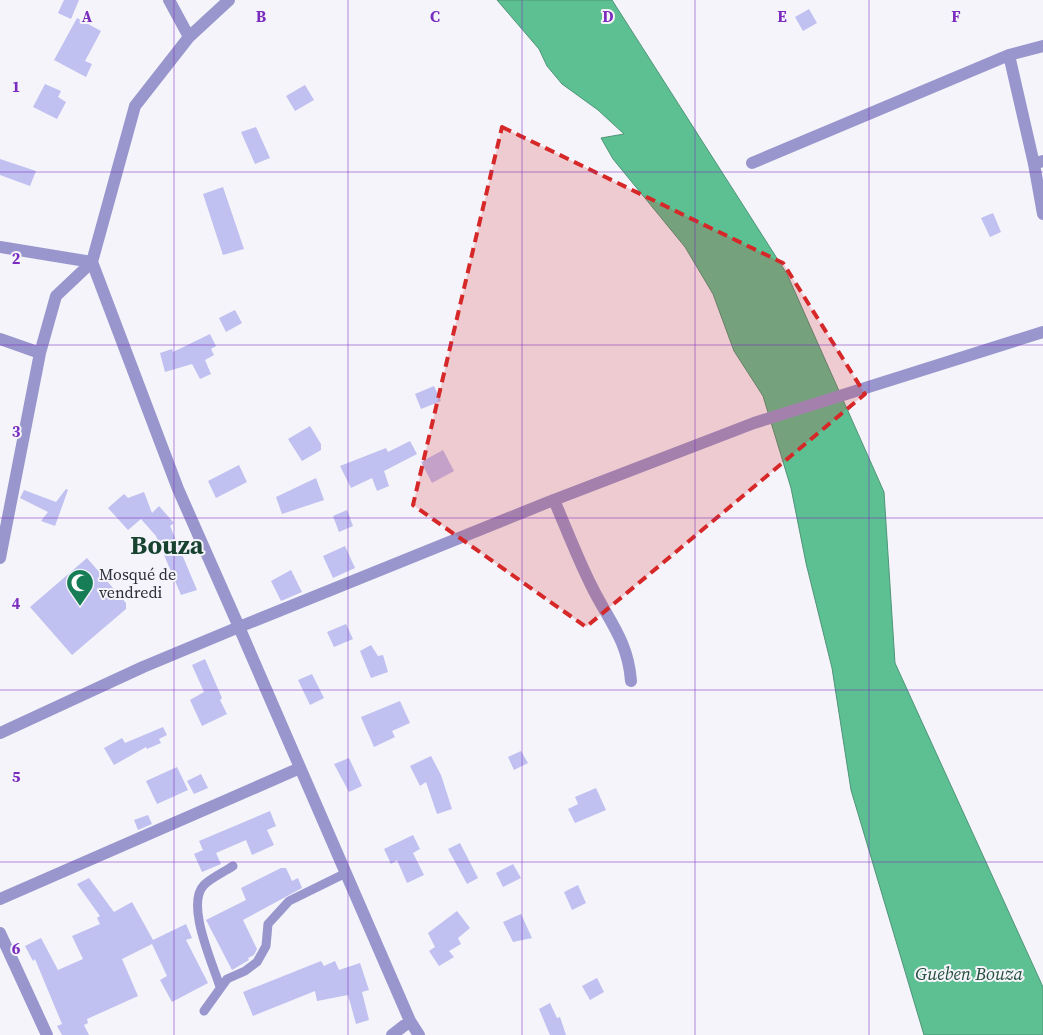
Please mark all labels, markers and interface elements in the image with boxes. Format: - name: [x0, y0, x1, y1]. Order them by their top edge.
- text: A: [82, 5, 93, 27]
- text: B: [256, 5, 267, 27]
- text: C: [430, 5, 440, 27]
- text: D: [602, 5, 614, 27]
- text: E: [777, 5, 787, 27]
- text: F: [951, 5, 961, 27]
- text: 1: [12, 75, 20, 97]
- text: 2: [12, 247, 21, 269]
- text: 3: [12, 420, 21, 442]
- district label: Bouza: [130, 527, 204, 563]
- place label: Mosqué de vendredi: [99, 563, 176, 603]
- mosque icon: Mosqué de vendredi: [65, 568, 95, 607]
- text: 4: [12, 592, 21, 614]
- text: 5: [12, 765, 21, 787]
- text: 6: [12, 937, 21, 959]
- water label: Gueben Bouza: [915, 961, 1023, 986]

